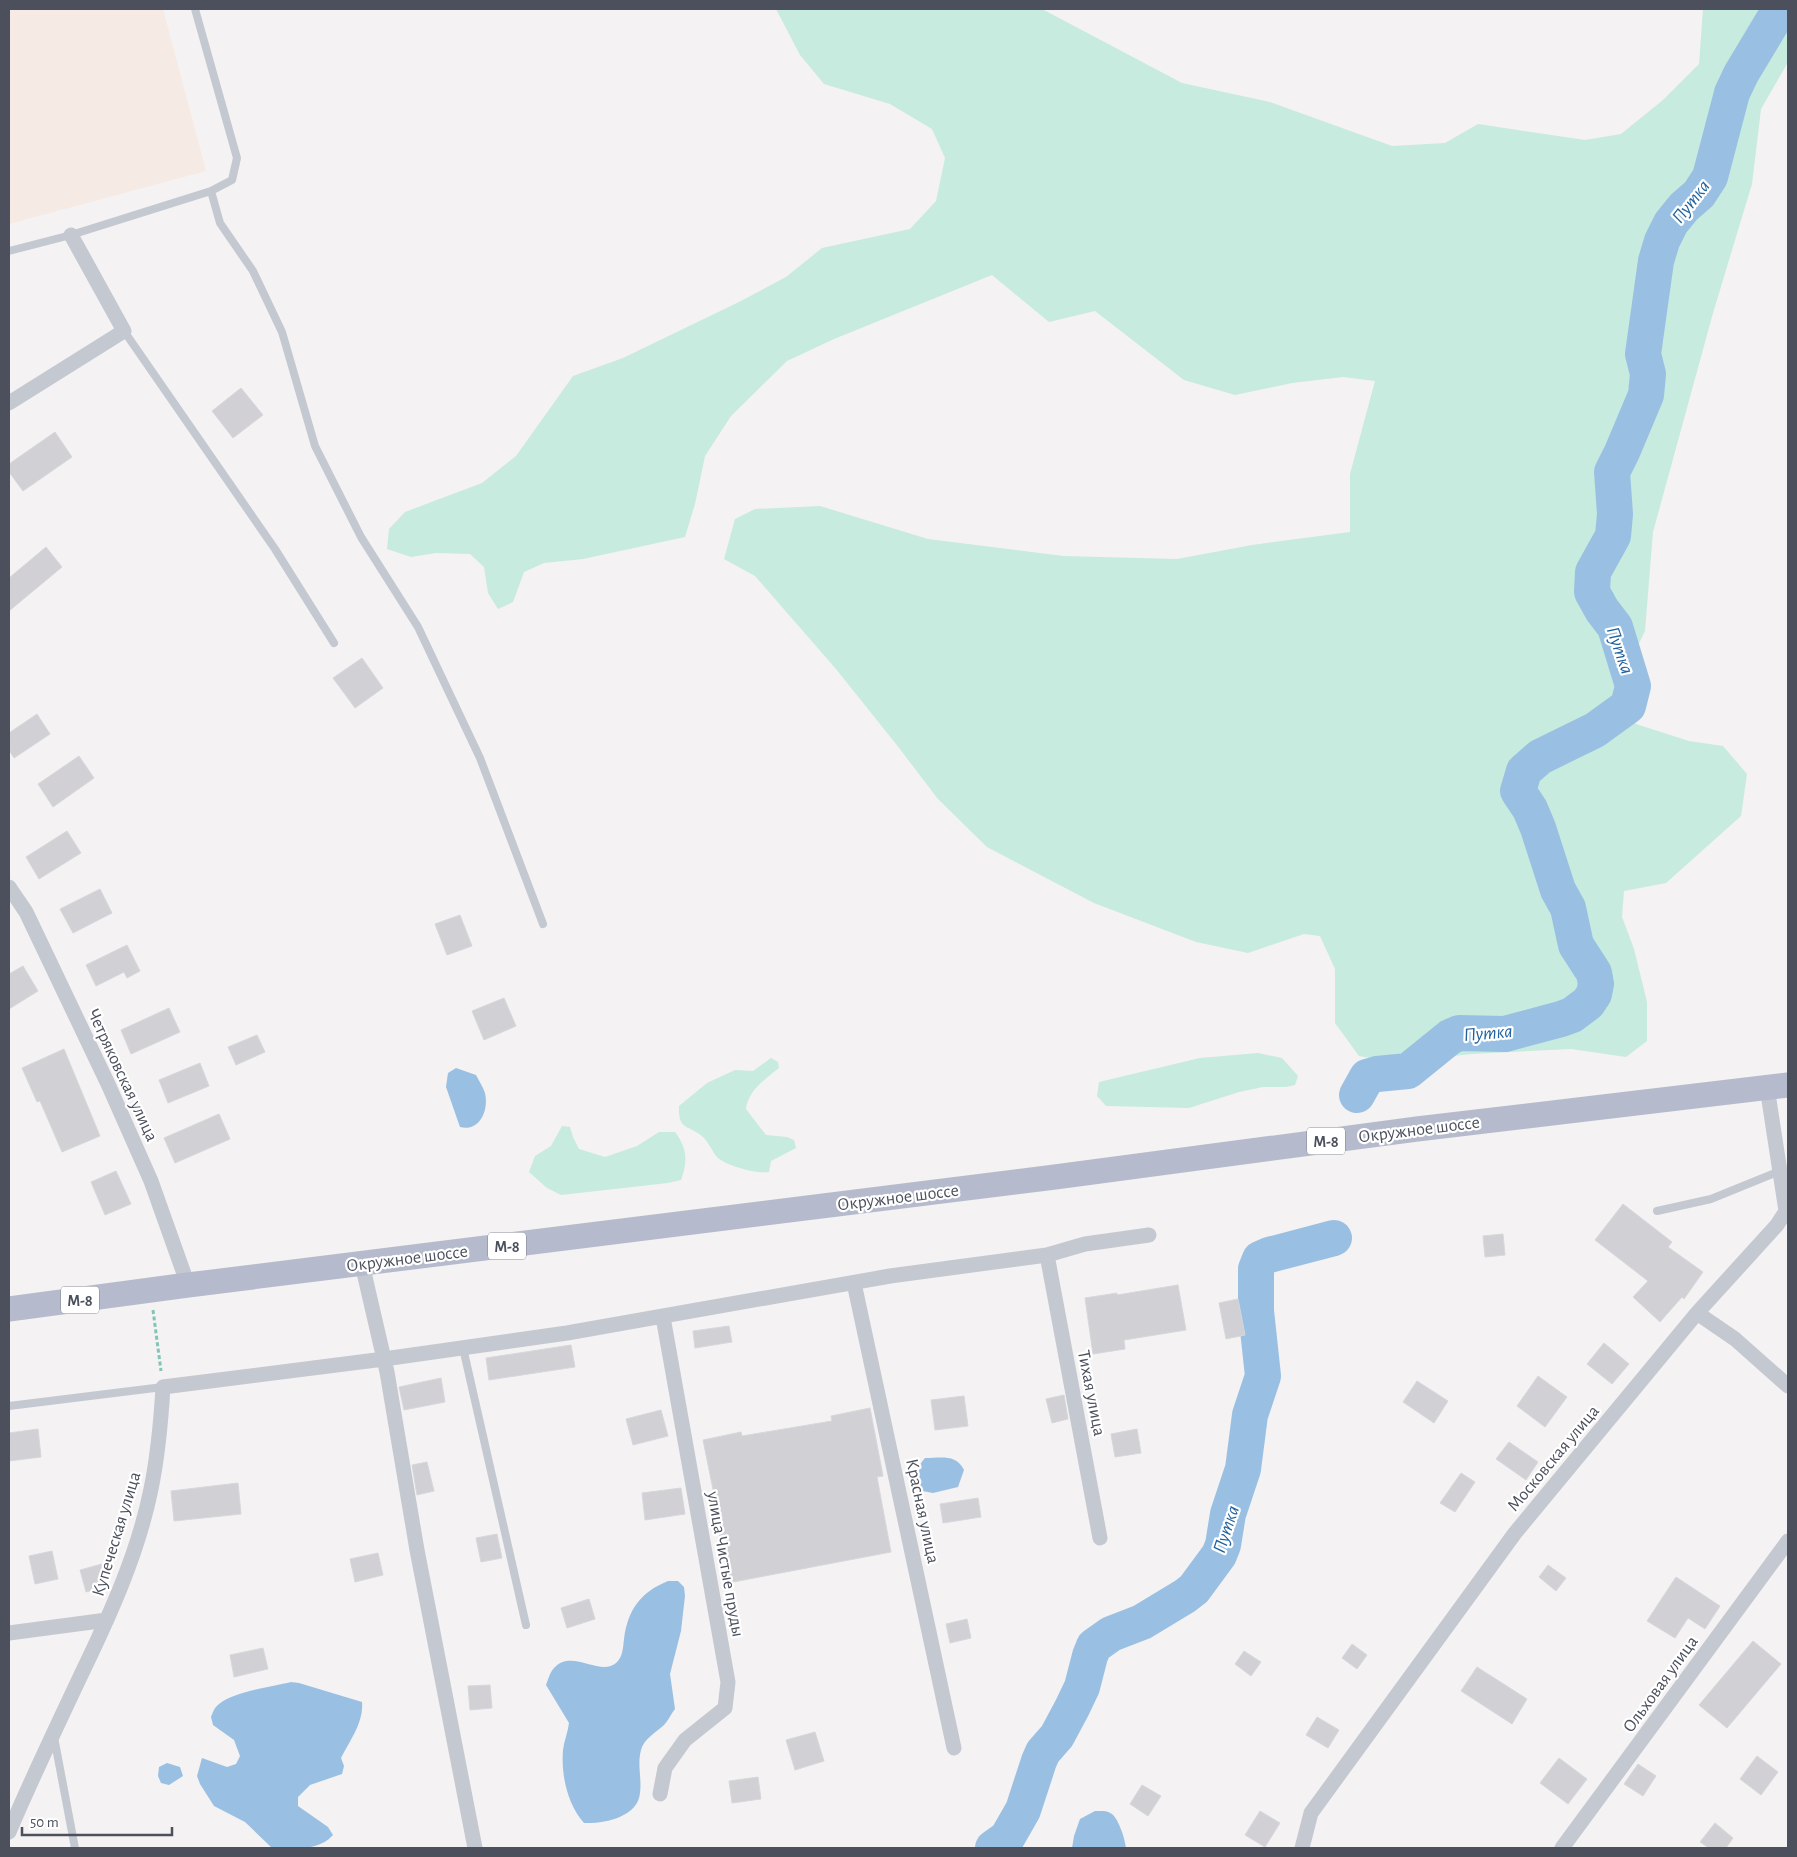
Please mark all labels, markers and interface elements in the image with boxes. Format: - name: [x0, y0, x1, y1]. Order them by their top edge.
- water label: Путка: [1669, 177, 1714, 227]
- water label: Путка: [1603, 624, 1636, 677]
- street label: Четряковская улица: [84, 1006, 161, 1144]
- water label: Путка: [1463, 1022, 1513, 1045]
- street label: Окружное шоссе: [1357, 1114, 1481, 1146]
- road number: М-8: [1307, 1128, 1345, 1154]
- street label: Окружное шоссе: [836, 1182, 960, 1214]
- road number: М-8: [488, 1232, 526, 1260]
- street label: Окружное шоссе: [345, 1243, 469, 1275]
- road number: М-8: [61, 1286, 99, 1314]
- street label: Тихая улица: [1074, 1349, 1108, 1437]
- street label: Московская улица: [1504, 1402, 1603, 1515]
- street label: Красная улица: [902, 1457, 942, 1565]
- street label: Купеческая улица: [89, 1470, 144, 1599]
- street label: улица Чистые пруды: [703, 1489, 747, 1638]
- water label: Путка: [1210, 1503, 1243, 1556]
- street label: Ольховая улица: [1620, 1633, 1702, 1736]
- scale bar: [22, 1804, 172, 1836]
- text: 50 m: [30, 1815, 59, 1830]

